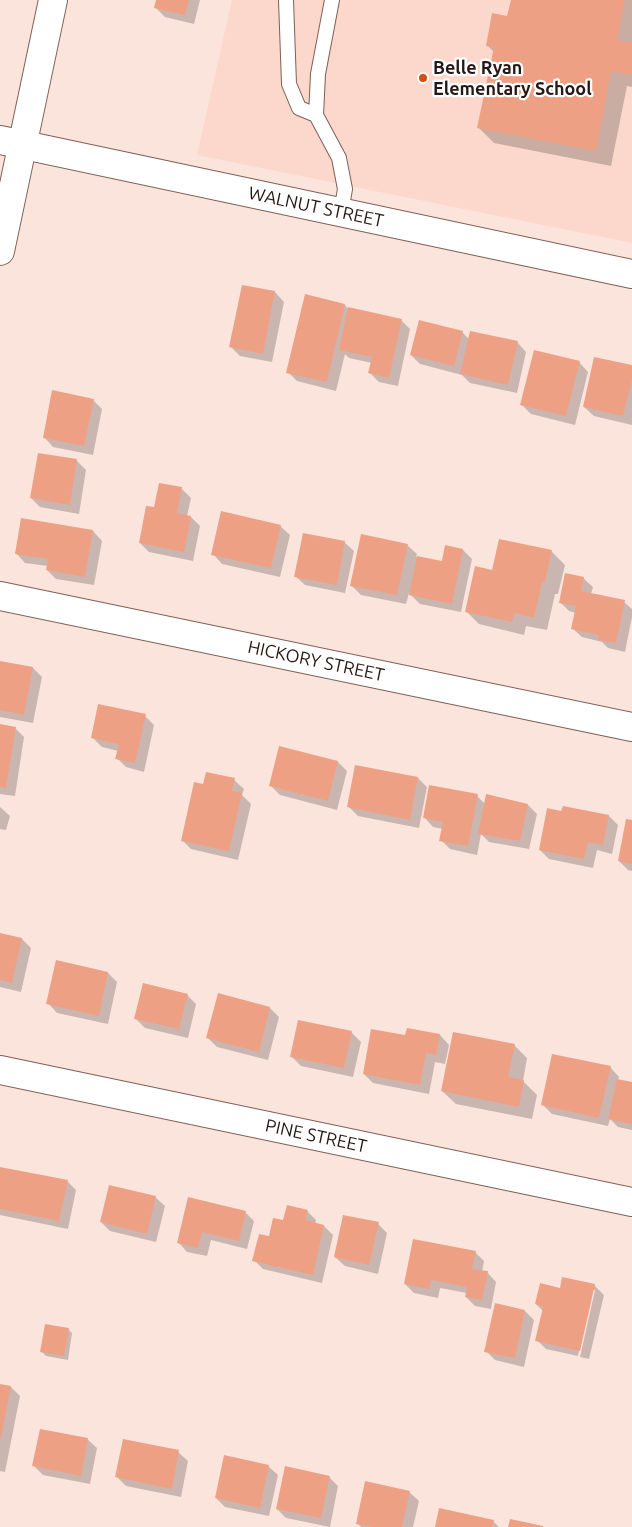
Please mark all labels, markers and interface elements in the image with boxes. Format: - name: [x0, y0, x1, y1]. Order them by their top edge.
- place label: Belle Ryan Elementary School: [433, 57, 592, 100]
- marker: Belle Ryan Elementary School: [417, 72, 429, 84]
- street label: WALNUT STREET: [247, 182, 385, 232]
- street label: HICKORY STREET: [246, 636, 386, 686]
- street label: PINE STREET: [263, 1115, 369, 1157]

